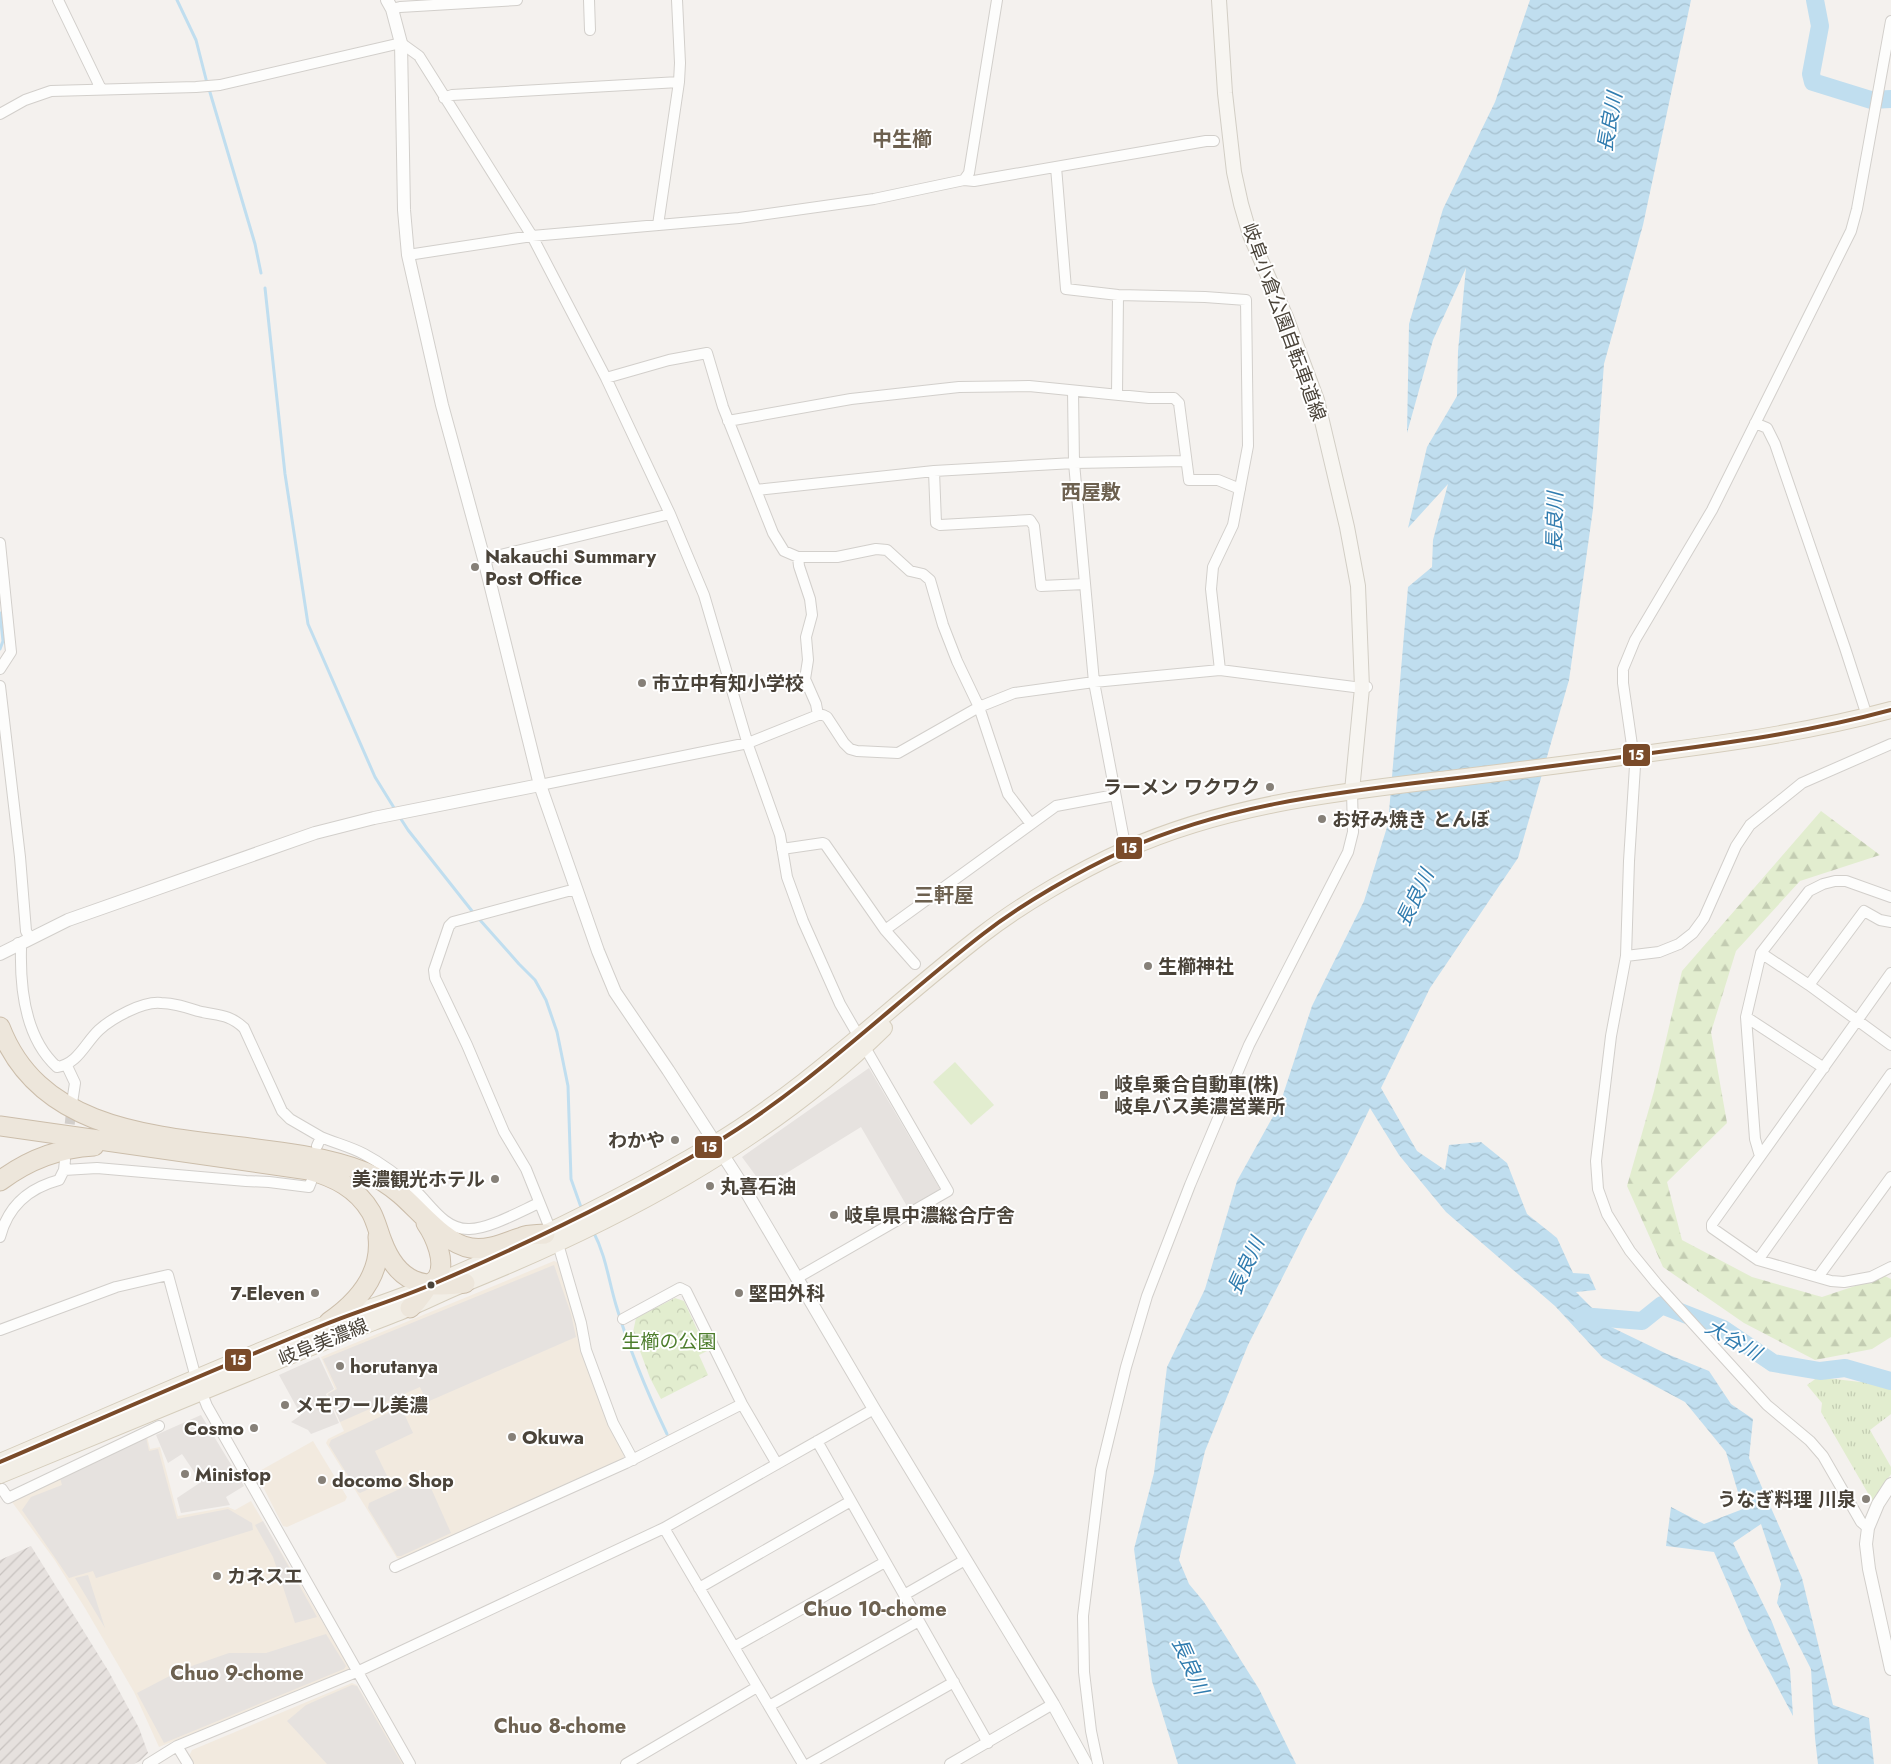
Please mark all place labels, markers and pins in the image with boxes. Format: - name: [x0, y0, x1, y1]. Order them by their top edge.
- place label: Nakauchi Summary Post Office: [485, 543, 657, 592]
- marker: Nakauchi Summary Post Office: [469, 561, 481, 573]
- place label: 市立中有知小学校: [652, 670, 804, 697]
- marker: 市立中有知小学校: [636, 677, 648, 689]
- place label: ラーメン ワクワク: [1103, 774, 1260, 801]
- marker: ラーメン ワクワク: [1264, 781, 1276, 793]
- place label: お好み焼き とんぼ: [1332, 806, 1490, 833]
- marker: お好み焼き とんぼ: [1316, 813, 1328, 825]
- place label: 生櫛神社: [1158, 953, 1234, 980]
- marker: 生櫛神社: [1142, 960, 1154, 972]
- place label: 岐阜乗合自動車(株) 岐阜バス美濃営業所: [1114, 1071, 1285, 1120]
- marker: 岐阜乗合自動車(株) 岐阜バス美濃営業所: [1098, 1089, 1110, 1101]
- place label: わかや: [608, 1127, 665, 1154]
- marker: わかや: [669, 1134, 681, 1146]
- place label: 美濃観光ホテル: [352, 1166, 485, 1193]
- marker: 美濃観光ホテル: [489, 1173, 501, 1185]
- place label: 丸喜石油: [720, 1173, 796, 1200]
- marker: 丸喜石油: [704, 1180, 716, 1192]
- place label: 岐阜県中濃総合庁舎: [844, 1202, 1015, 1229]
- marker: 岐阜県中濃総合庁舎: [828, 1209, 840, 1221]
- place label: 7-Eleven: [231, 1280, 305, 1307]
- unlabelled marker: [426, 1280, 436, 1290]
- place label: 堅田外科: [749, 1280, 825, 1307]
- marker: 7-Eleven: [309, 1287, 321, 1299]
- marker: 堅田外科: [733, 1287, 745, 1299]
- place label: horutanya: [350, 1353, 438, 1380]
- marker: horutanya: [334, 1360, 346, 1372]
- place label: メモワール美濃: [295, 1392, 428, 1419]
- marker: メモワール美濃: [279, 1399, 291, 1411]
- place label: Cosmo: [184, 1415, 244, 1442]
- marker: Cosmo: [248, 1422, 260, 1434]
- place label: Okuwa: [522, 1424, 584, 1451]
- marker: Okuwa: [506, 1431, 518, 1443]
- place label: Ministop: [195, 1461, 271, 1488]
- place label: docomo Shop: [332, 1467, 454, 1494]
- marker: Ministop: [179, 1468, 191, 1480]
- marker: docomo Shop: [316, 1474, 328, 1486]
- place label: うなぎ料理 川泉: [1717, 1486, 1856, 1513]
- marker: うなぎ料理 川泉: [1860, 1493, 1872, 1505]
- place label: カネスエ: [227, 1563, 303, 1590]
- marker: カネスエ: [211, 1570, 223, 1582]

